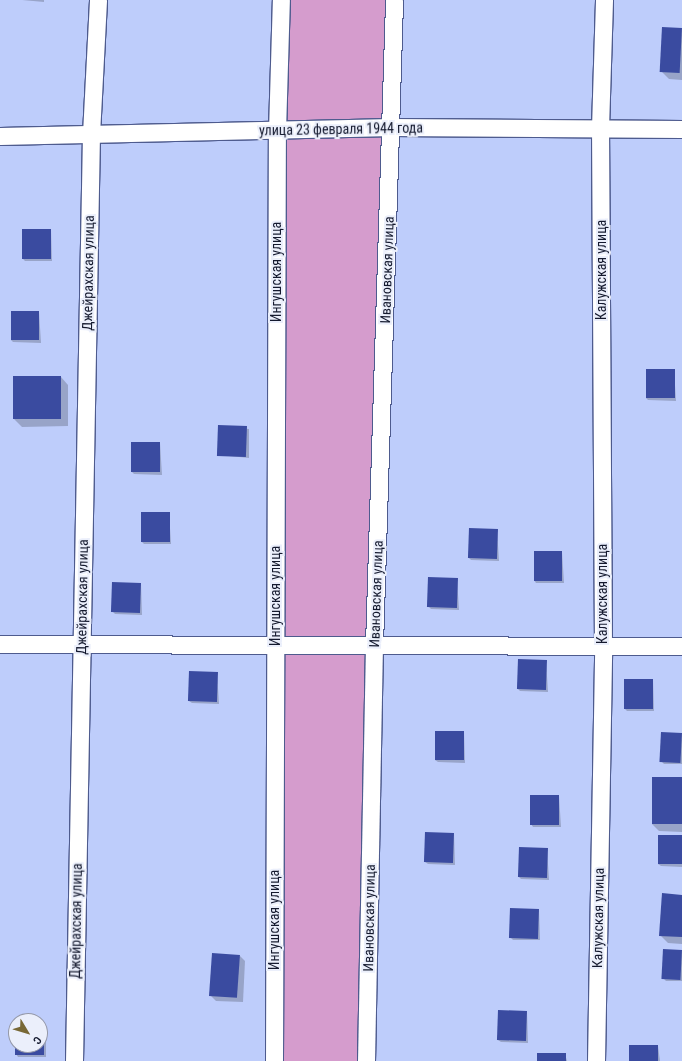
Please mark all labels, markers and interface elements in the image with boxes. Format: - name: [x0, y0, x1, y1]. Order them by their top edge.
- street label: улица 23 февраля 1944 года: [259, 119, 423, 139]
- street label: Джейрахская улица: [79, 215, 97, 331]
- street label: Ивановская улица: [377, 216, 397, 324]
- street label: Калужская улица: [593, 220, 609, 320]
- street label: Ингушская улица: [268, 222, 284, 322]
- street label: Джейрахская улица: [73, 539, 91, 655]
- street label: Ивановская улица: [366, 540, 386, 648]
- street label: Калужская улица: [594, 544, 610, 644]
- street label: Ингушская улица: [267, 546, 283, 646]
- street label: Джейрахская улица: [67, 863, 85, 979]
- street label: Ивановская улица: [360, 864, 378, 972]
- street label: Калужская улица: [589, 868, 607, 968]
- street label: Ингушская улица: [266, 870, 282, 970]
- north arrow: [8, 1013, 48, 1053]
- text: С: [30, 1034, 44, 1047]

